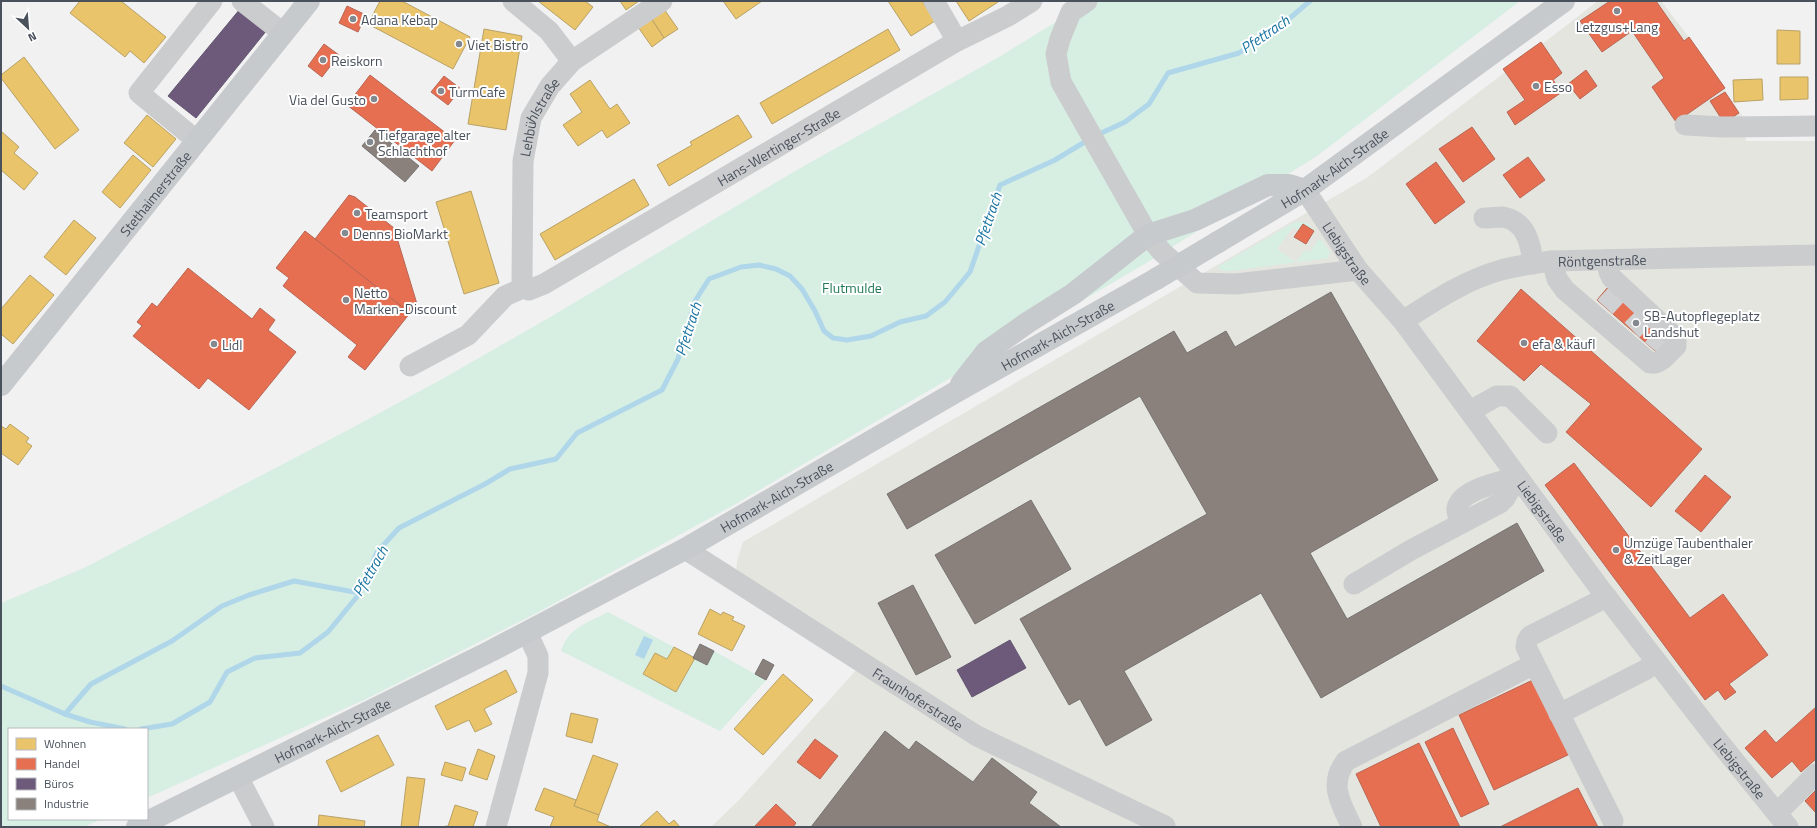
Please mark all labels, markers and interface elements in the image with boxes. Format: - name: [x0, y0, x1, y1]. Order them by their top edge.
- marker: Letzgus+Lang: [1612, 6, 1622, 16]
- north arrow: [8, 8, 48, 48]
- place label: Adana Kebap: [361, 9, 438, 30]
- water label: Pfettrach: [1236, 9, 1295, 59]
- marker: Adana Kebap: [348, 14, 358, 24]
- place label: Letzgus+Lang: [1576, 16, 1658, 37]
- text: N: [25, 28, 39, 46]
- place label: Viet Bistro: [467, 34, 528, 55]
- marker: Viet Bistro: [454, 39, 464, 49]
- place label: Reiskorn: [331, 50, 382, 71]
- marker: Reiskorn: [318, 55, 328, 65]
- street label: Lehbühlstraße: [514, 72, 564, 158]
- place label: Esso: [1544, 76, 1572, 97]
- place label: TurmCafe: [449, 81, 505, 102]
- marker: Esso: [1531, 81, 1541, 91]
- marker: TurmCafe: [436, 86, 446, 96]
- place label: Via del Gusto: [289, 89, 366, 110]
- marker: Via del Gusto: [369, 94, 379, 104]
- street label: Hans-Wertinger-Straße: [713, 102, 844, 191]
- street label: Hofmark-Aich-Straße: [1276, 122, 1392, 213]
- place label: Tiefgarage alter Schlachthof: [378, 124, 471, 161]
- marker: Tiefgarage alter Schlachthof: [365, 137, 375, 147]
- street label: Stethaimerstraße: [114, 146, 196, 240]
- water label: Pfettrach: [968, 189, 1008, 249]
- place label: Teamsport: [365, 203, 428, 224]
- marker: Teamsport: [352, 208, 362, 218]
- street label: Liebigstraße: [1318, 217, 1377, 289]
- place label: Denns BioMarkt: [353, 223, 448, 244]
- marker: Denns BioMarkt: [340, 228, 350, 238]
- street label: Röntgenstraße: [1558, 248, 1647, 271]
- park label: Flutmulde: [822, 277, 882, 298]
- place label: Netto Marken-Discount: [354, 282, 457, 319]
- street label: Hofmark-Aich-Straße: [997, 294, 1118, 375]
- marker: Netto Marken-Discount: [341, 295, 351, 305]
- water label: Pfettrach: [669, 299, 708, 359]
- place label: SB-Autopflegeplatz Landshut: [1644, 305, 1760, 342]
- marker: SB-Autopflegeplatz Landshut: [1631, 318, 1641, 328]
- place label: efa & käufl: [1532, 333, 1596, 354]
- place label: Lidl: [222, 334, 242, 355]
- marker: efa & käufl: [1519, 338, 1529, 348]
- marker: Lidl: [209, 339, 219, 349]
- street label: Hofmark-Aich-Straße: [716, 455, 837, 537]
- street label: Liebigstraße: [1513, 475, 1573, 547]
- place label: Umzüge Taubenthaler & ZeitLager: [1624, 532, 1753, 569]
- water label: Pfettrach: [346, 541, 394, 600]
- marker: Umzüge Taubenthaler & ZeitLager: [1611, 545, 1621, 555]
- street label: Fraunhoferstraße: [869, 662, 968, 735]
- street label: Hofmark-Aich-Straße: [270, 692, 394, 768]
- legend: [8, 728, 148, 820]
- street label: Liebigstraße: [1709, 733, 1771, 803]
- text: Wohnen: [44, 734, 86, 753]
- text: Handel: [44, 754, 80, 773]
- text: Büros: [44, 774, 74, 793]
- text: Industrie: [44, 794, 89, 813]

